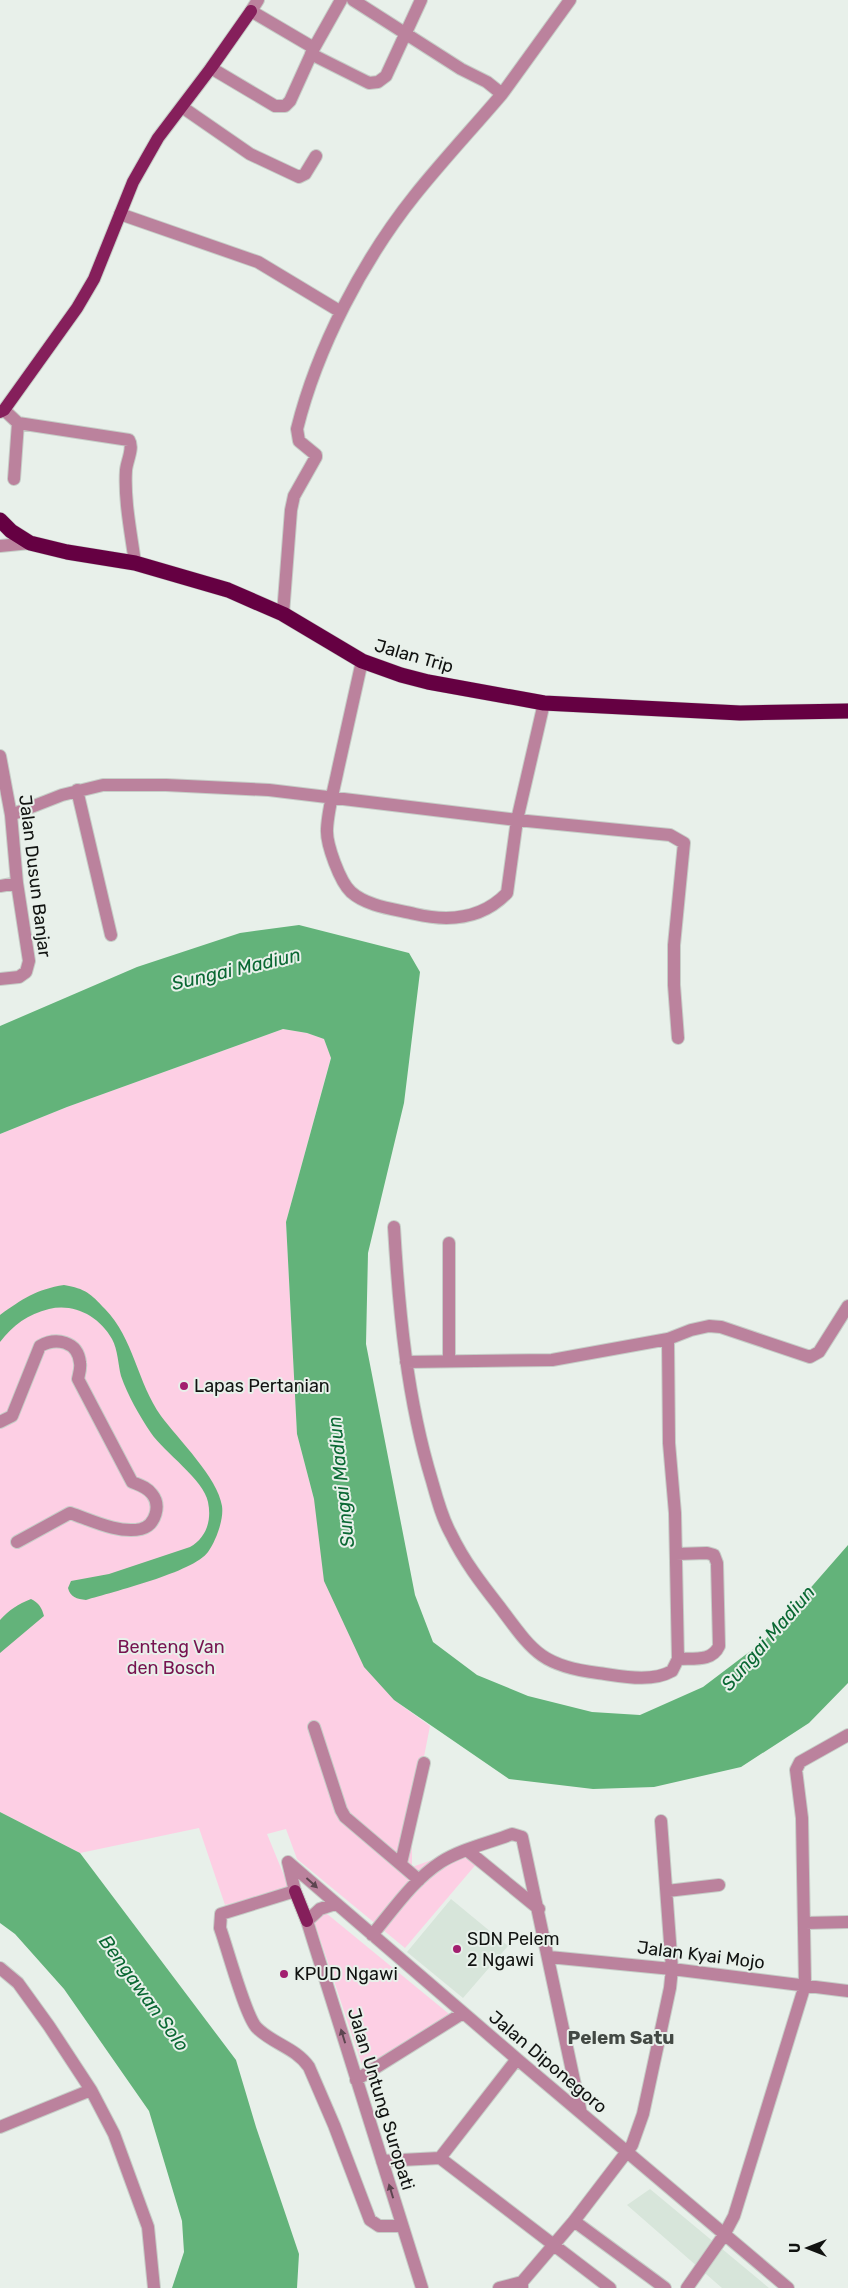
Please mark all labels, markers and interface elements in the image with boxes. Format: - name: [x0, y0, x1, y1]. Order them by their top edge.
- street label: Jalan Trip: [372, 634, 456, 678]
- street label: Jalan Dusun Banjar: [14, 793, 56, 959]
- water label: Sungai Madiun: [169, 943, 303, 995]
- place label: Lapas Pertanian: [194, 1375, 330, 1397]
- marker: Lapas Pertanian: [178, 1380, 190, 1392]
- water label: Sungai Madiun: [323, 1415, 359, 1549]
- water label: Sungai Madiun: [716, 1581, 820, 1695]
- park label: Benteng Van den Bosch: [117, 1636, 225, 1679]
- one-way arrow: [305, 1877, 317, 1889]
- place label: SDN Pelem 2 Ngawi: [467, 1928, 560, 1971]
- water label: Bengawan Solo: [94, 1930, 194, 2056]
- street label: Jalan Kyai Mojo: [636, 1936, 766, 1974]
- marker: SDN Pelem 2 Ngawi: [451, 1943, 463, 1955]
- place label: KPUD Ngawi: [294, 1963, 398, 1985]
- marker: KPUD Ngawi: [278, 1968, 290, 1980]
- street label: Jalan Untung Suropati: [343, 2005, 419, 2193]
- street label: Jalan Diponegoro: [484, 2006, 612, 2118]
- district label: Pelem Satu: [568, 2026, 674, 2049]
- one-way arrow: [338, 2029, 346, 2044]
- one-way arrow: [387, 2184, 395, 2199]
- north arrow: [783, 2223, 833, 2273]
- text: U: [787, 2243, 804, 2253]

